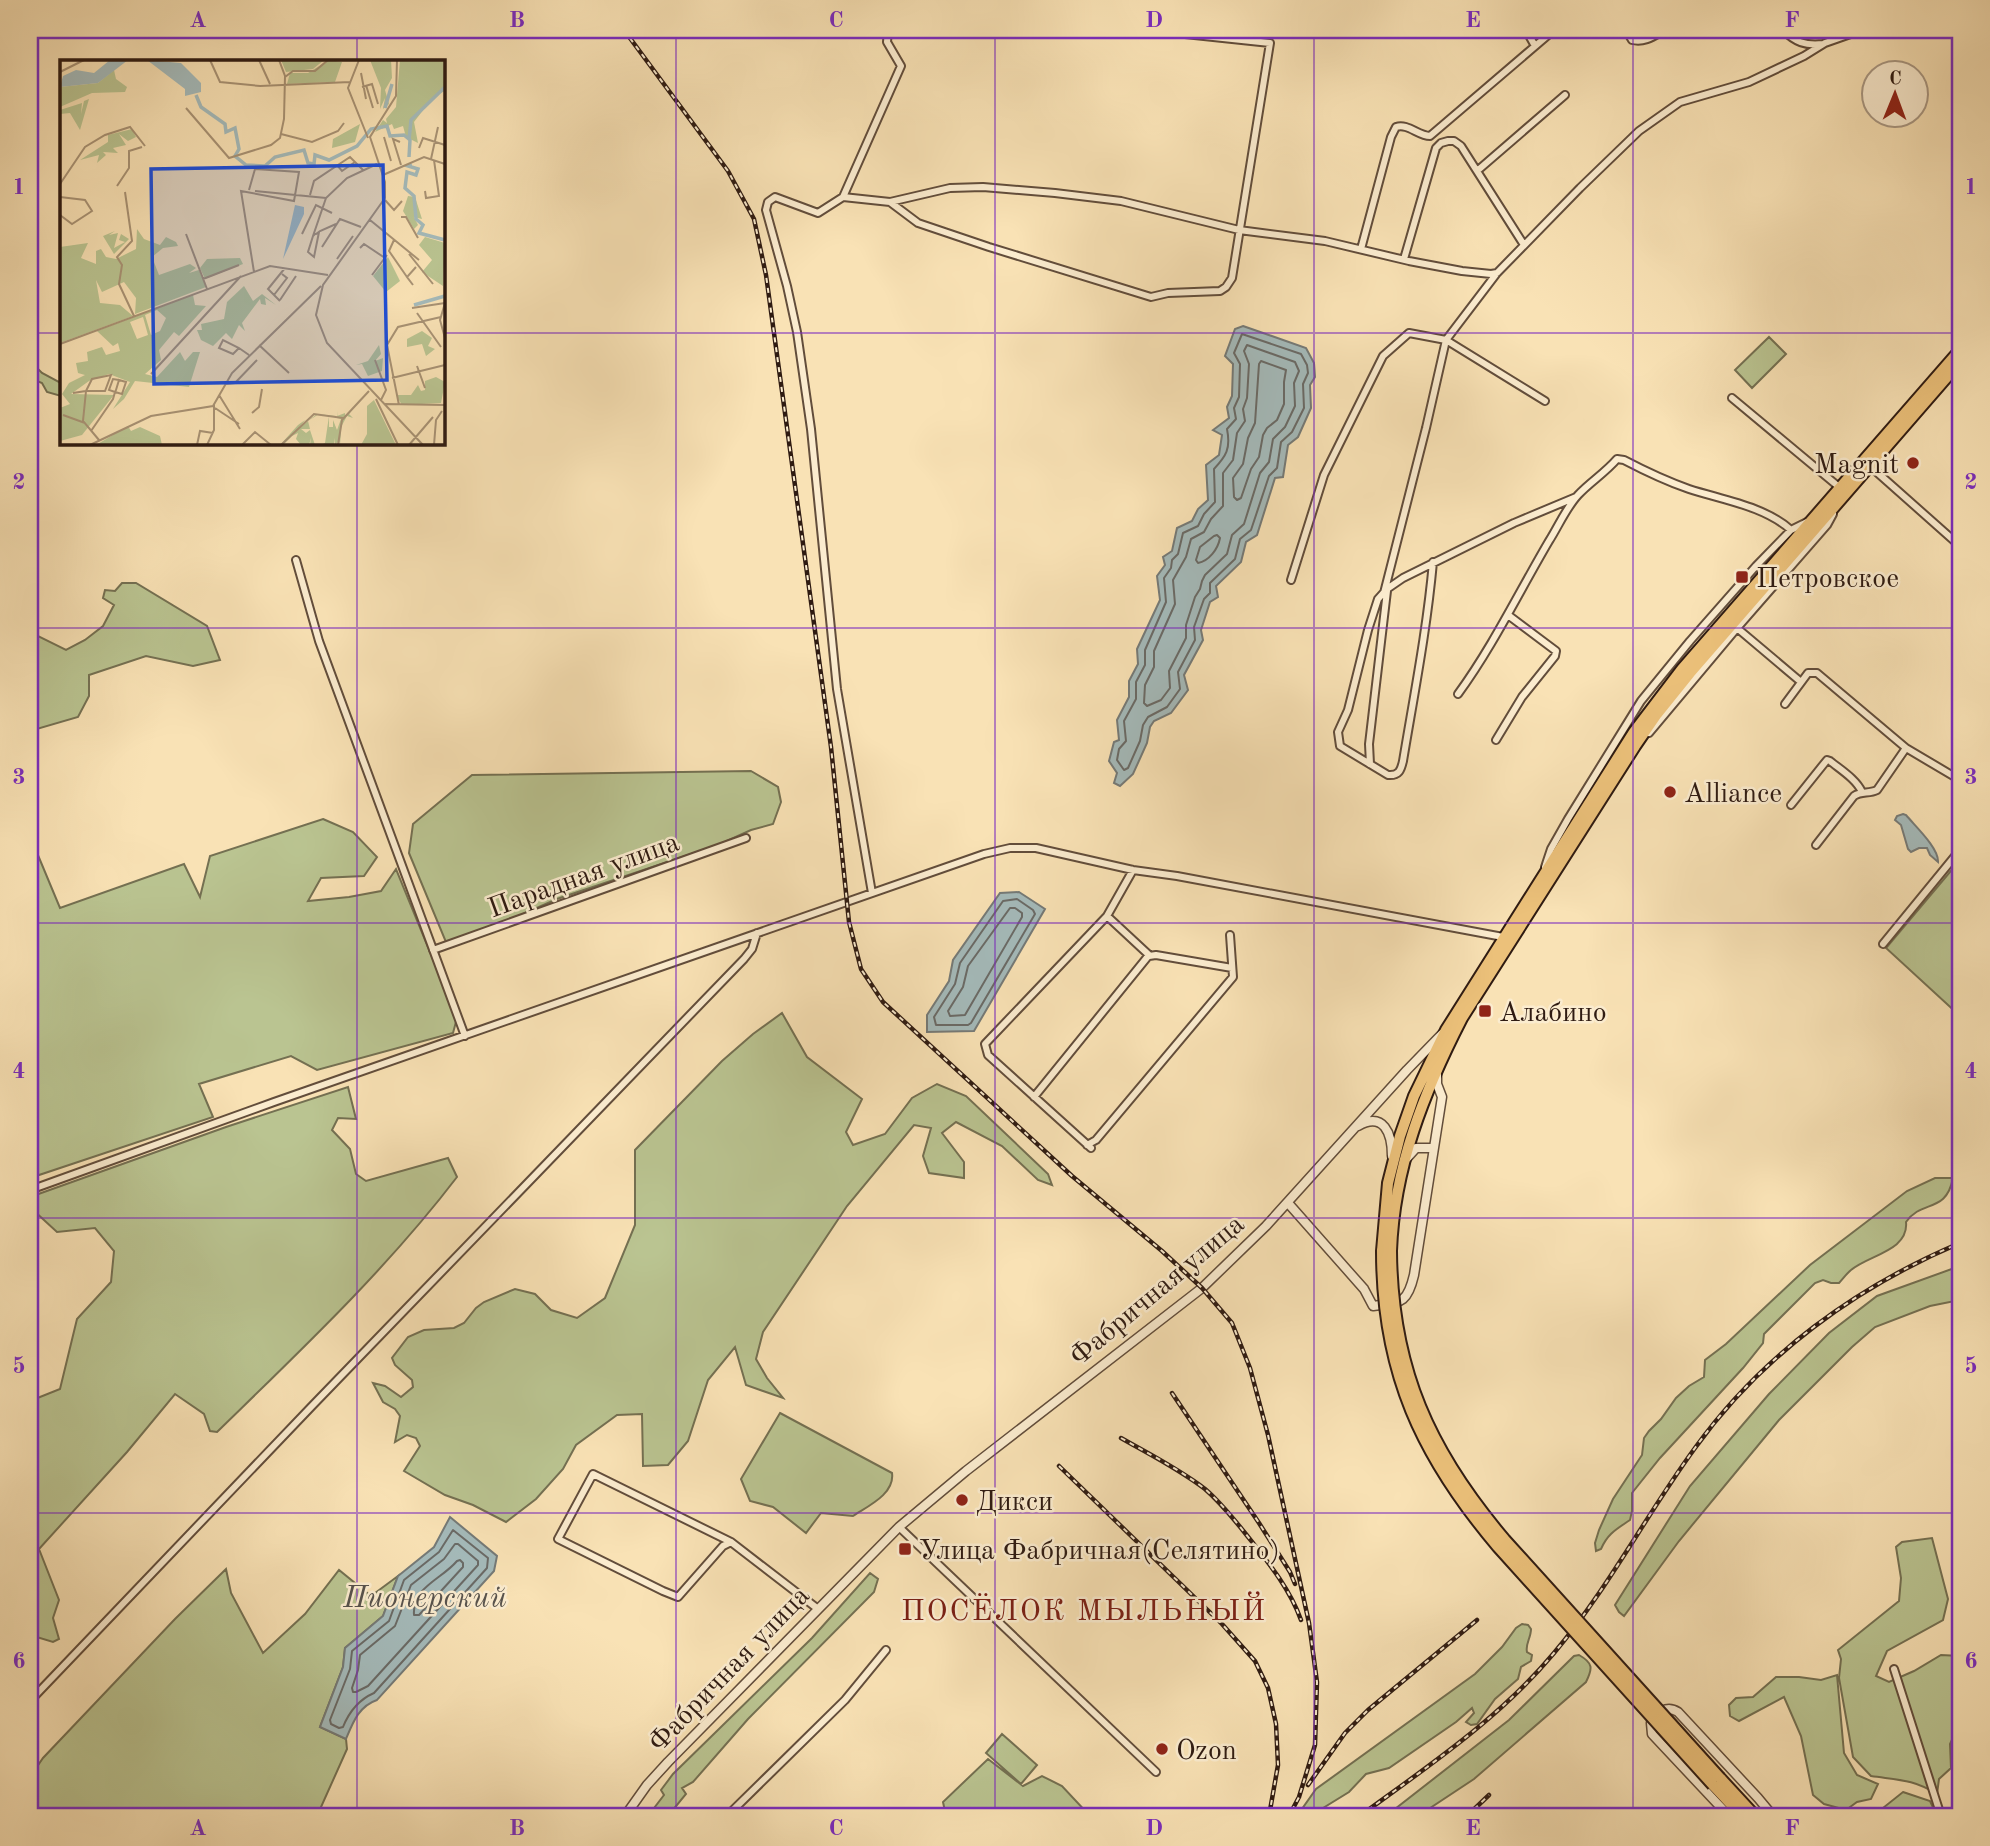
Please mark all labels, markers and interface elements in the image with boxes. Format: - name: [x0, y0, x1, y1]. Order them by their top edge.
- text: A: [189, 9, 207, 32]
- text: B: [509, 9, 525, 32]
- text: C: [828, 9, 844, 32]
- text: D: [1145, 9, 1163, 32]
- text: E: [1465, 9, 1481, 32]
- text: F: [1784, 9, 1800, 32]
- inset map: [60, 60, 444, 444]
- north arrow: [1860, 60, 1930, 130]
- text: С: [1889, 70, 1902, 89]
- text: 1: [12, 176, 26, 199]
- text: 1: [1964, 176, 1978, 199]
- place label: Magnit: [1814, 452, 1899, 480]
- marker: Magnit: [1905, 455, 1921, 471]
- text: 2: [12, 471, 26, 494]
- text: 2: [1964, 471, 1978, 494]
- place label: Петровское: [1756, 566, 1899, 594]
- marker: Петровское: [1734, 569, 1750, 585]
- text: 3: [12, 766, 26, 789]
- text: 3: [1964, 766, 1978, 789]
- place label: Alliance: [1684, 781, 1782, 809]
- marker: Alliance: [1662, 784, 1678, 800]
- street label: Парадная улица: [485, 829, 683, 924]
- place label: Алабино: [1499, 1000, 1607, 1028]
- marker: Алабино: [1477, 1003, 1493, 1019]
- text: 4: [12, 1060, 26, 1083]
- text: 4: [1964, 1060, 1978, 1083]
- street label: Фабричная улица: [1065, 1210, 1251, 1372]
- text: 5: [12, 1355, 26, 1378]
- text: 5: [1964, 1355, 1978, 1378]
- place label: Дикси: [976, 1489, 1053, 1517]
- marker: Дикси: [954, 1492, 970, 1508]
- place label: Улица Фабричная(Селятино): [919, 1538, 1280, 1566]
- marker: Улица Фабричная(Селятино): [897, 1541, 913, 1557]
- street label: Фабричная улица: [644, 1582, 816, 1758]
- water label: Пионерский: [342, 1584, 507, 1614]
- district label: ПОСЁЛОК МЫЛЬНЫЙ: [901, 1591, 1267, 1627]
- text: 6: [12, 1650, 26, 1673]
- text: 6: [1964, 1650, 1978, 1673]
- place label: Ozon: [1176, 1738, 1237, 1766]
- marker: Ozon: [1154, 1741, 1170, 1757]
- text: A: [189, 1817, 207, 1840]
- text: B: [509, 1817, 525, 1840]
- text: C: [828, 1817, 844, 1840]
- text: D: [1145, 1817, 1163, 1840]
- text: E: [1465, 1817, 1481, 1840]
- text: F: [1784, 1817, 1800, 1840]

